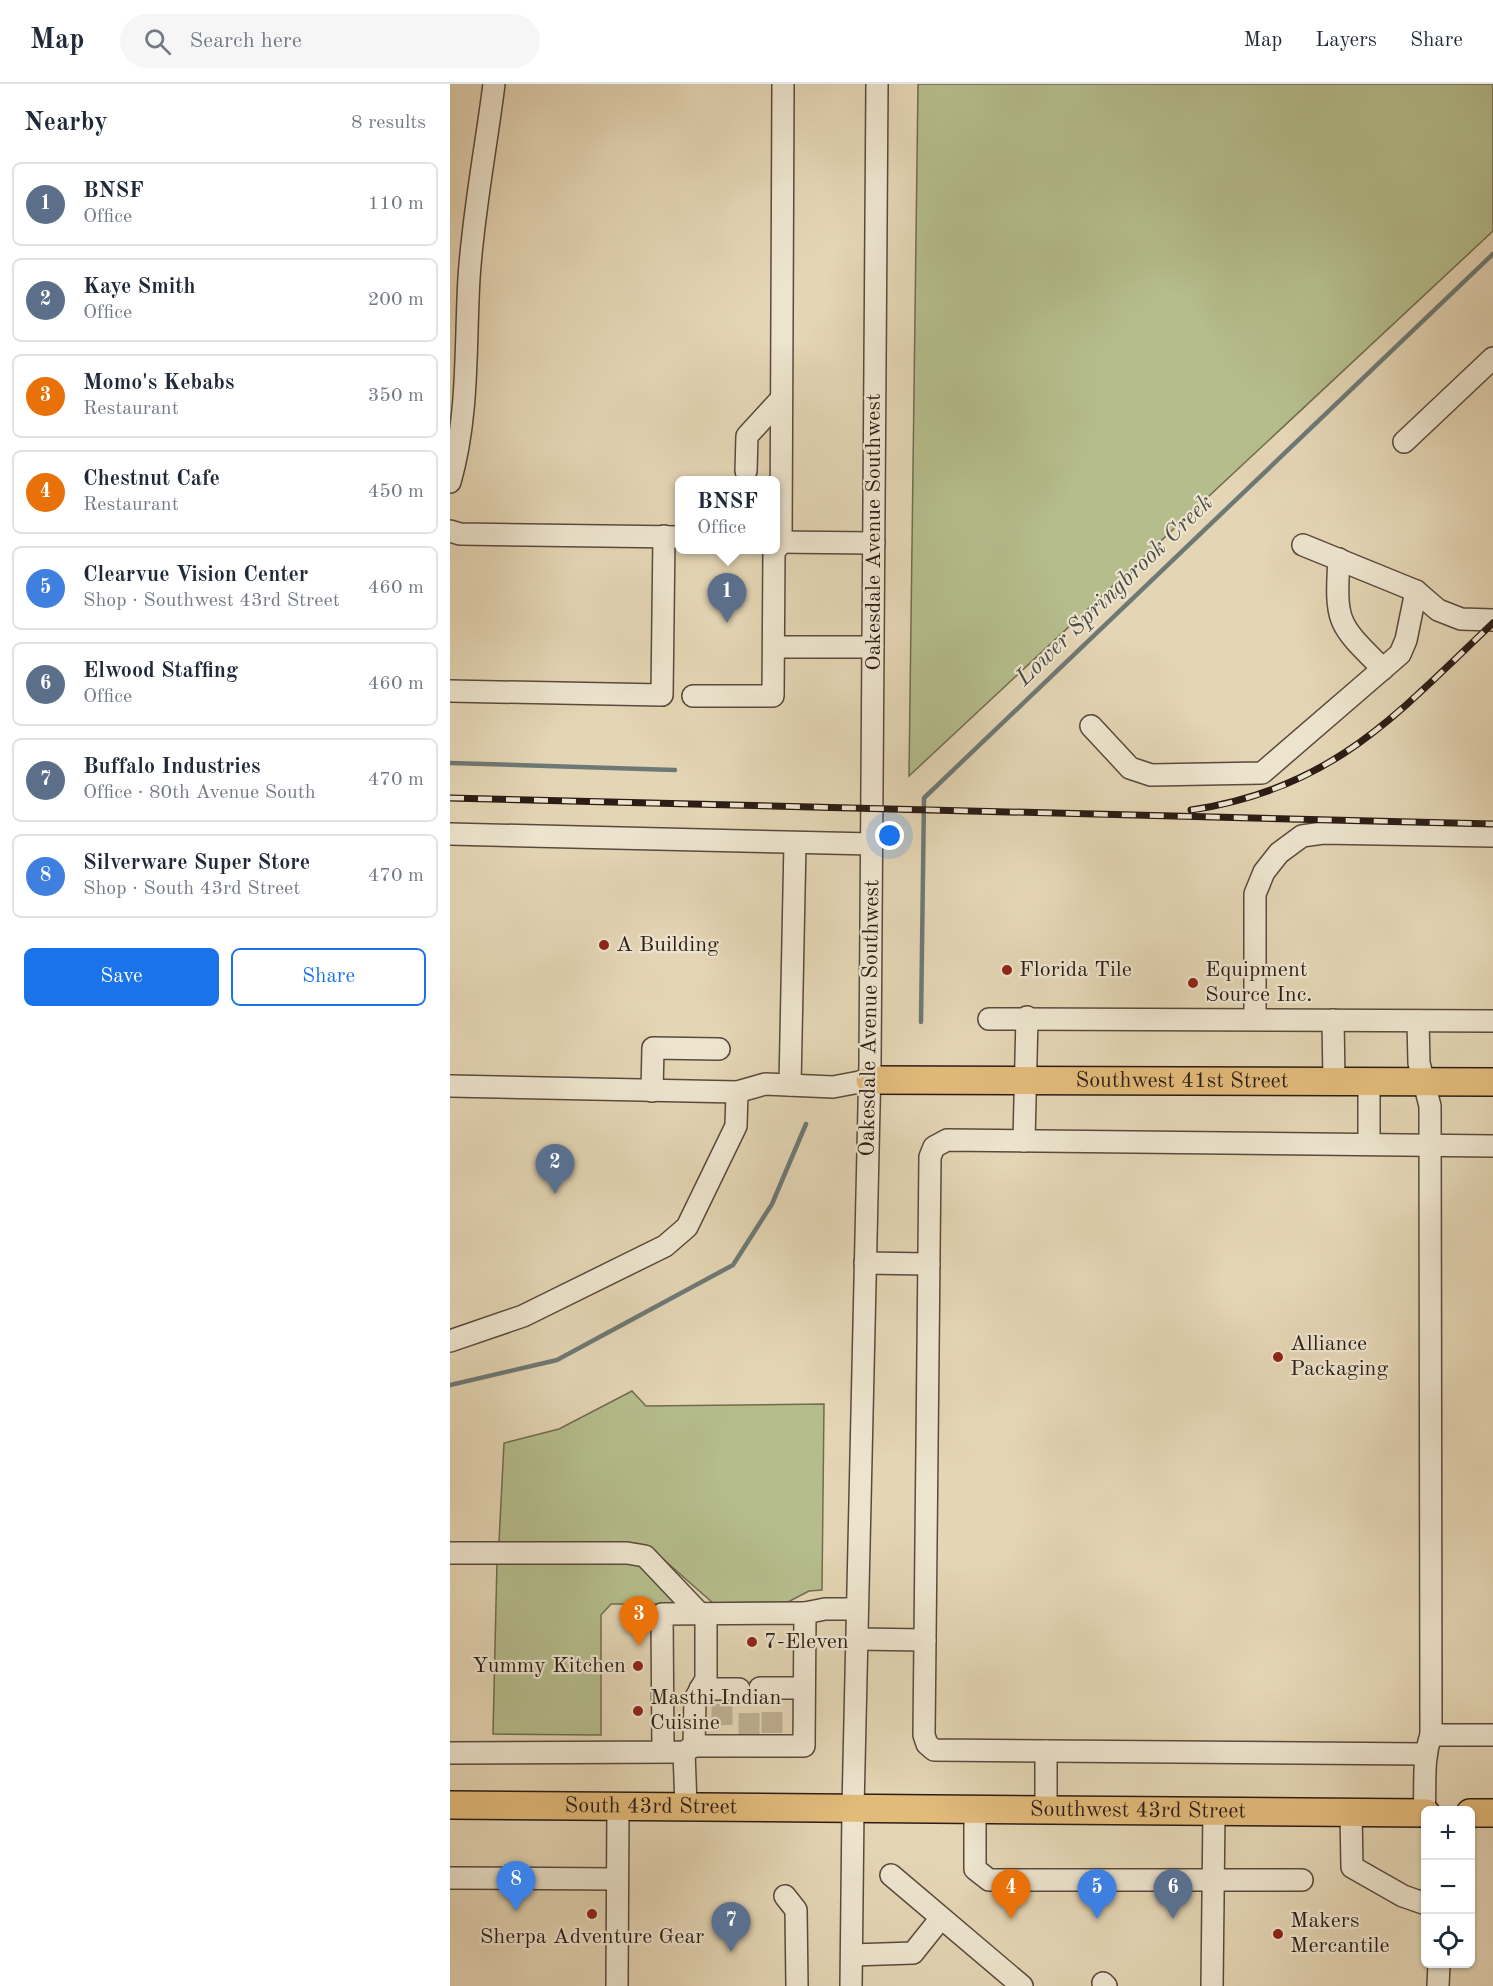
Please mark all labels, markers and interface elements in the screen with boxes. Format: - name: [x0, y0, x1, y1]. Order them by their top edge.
- search box: [120, 14, 540, 68]
- icon: search: [141, 25, 174, 58]
- text: Map: [30, 27, 84, 55]
- text: Search here: [189, 30, 302, 52]
- text: Map: [1243, 30, 1282, 51]
- text: Layers: [1315, 30, 1377, 51]
- text: Share: [1410, 30, 1463, 51]
- text: Nearby: [24, 110, 108, 136]
- text: 8 results: [351, 113, 426, 133]
- text: BNSF: [83, 180, 144, 202]
- text: 1: [40, 194, 51, 214]
- text: 110 m: [368, 194, 424, 214]
- text: Office: [83, 207, 132, 227]
- text: Kaye Smith: [83, 276, 196, 298]
- text: 2: [40, 290, 51, 310]
- text: 200 m: [368, 290, 424, 310]
- text: Office: [83, 303, 132, 323]
- text: Momo's Kebabs: [83, 372, 234, 394]
- text: 3: [40, 386, 51, 406]
- text: 350 m: [368, 386, 424, 406]
- street label: Oakesdale Avenue Southwest: [863, 393, 885, 671]
- text: Restaurant: [83, 399, 179, 419]
- text: Chestnut Cafe: [83, 468, 220, 490]
- popup: [675, 476, 780, 554]
- text: 4: [40, 482, 51, 502]
- text: 450 m: [368, 482, 424, 502]
- text: BNSF: [697, 491, 758, 513]
- water label: Lower Springbrook Creek: [1011, 491, 1218, 692]
- text: Restaurant: [83, 495, 179, 515]
- text: Office: [697, 518, 746, 538]
- text: Clearvue Vision Center: [83, 564, 308, 586]
- pin: 1: [708, 574, 746, 623]
- text: 5: [40, 578, 51, 598]
- text: 460 m: [368, 578, 424, 598]
- text: Shop · Southwest 43rd Street: [83, 591, 340, 611]
- text: Elwood Staffing: [83, 660, 238, 682]
- text: 6: [40, 674, 51, 694]
- text: 460 m: [368, 674, 424, 694]
- text: Office: [83, 687, 132, 707]
- text: Buffalo Industries: [83, 756, 261, 778]
- text: 7: [40, 770, 51, 790]
- text: 470 m: [368, 770, 424, 790]
- text: Office · 80th Avenue South: [83, 783, 316, 803]
- your location: [875, 821, 904, 850]
- text: Silverware Super Store: [83, 852, 310, 874]
- text: 8: [40, 866, 51, 886]
- text: 470 m: [368, 866, 424, 886]
- text: Shop · South 43rd Street: [83, 879, 300, 899]
- street label: Oakesdale Avenue Southwest: [857, 879, 883, 1157]
- place label: A Building: [616, 934, 719, 956]
- marker: A Building: [597, 938, 611, 952]
- button: Save: [24, 948, 219, 1006]
- button: Share: [231, 948, 426, 1006]
- place label: Florida Tile: [1019, 959, 1132, 981]
- place label: Equipment Source Inc.: [1205, 959, 1313, 1006]
- marker: Florida Tile: [1000, 963, 1014, 977]
- marker: Equipment Source Inc.: [1186, 976, 1200, 990]
- street label: Southwest 41st Street: [1076, 1070, 1288, 1092]
- pin: 2: [536, 1144, 574, 1194]
- place label: Alliance Packaging: [1290, 1333, 1388, 1380]
- marker: Alliance Packaging: [1271, 1350, 1285, 1364]
- pin: 3: [620, 1596, 658, 1646]
- place label: 7-Eleven: [764, 1631, 849, 1653]
- marker: 7-Eleven: [745, 1635, 759, 1649]
- place label: Yummy Kitchen: [472, 1655, 626, 1677]
- marker: Yummy Kitchen: [631, 1659, 645, 1673]
- place label: Masthi Indian Cuisine: [650, 1687, 781, 1734]
- marker: Masthi Indian Cuisine: [631, 1704, 645, 1718]
- street label: South 43rd Street: [565, 1795, 737, 1818]
- street label: Southwest 43rd Street: [1030, 1799, 1246, 1823]
- map controls: [1421, 1806, 1475, 1968]
- button: +: [1421, 1806, 1475, 1860]
- button: −: [1421, 1860, 1475, 1914]
- pin: 8: [496, 1862, 536, 1911]
- pin: 4: [992, 1870, 1030, 1919]
- pin: 5: [1078, 1870, 1116, 1919]
- pin: 6: [1154, 1870, 1192, 1919]
- pin: 7: [712, 1902, 750, 1952]
- marker: Sherpa Adventure Gear: [585, 1907, 599, 1921]
- place label: Makers Mercantile: [1290, 1910, 1390, 1957]
- button: locate: [1421, 1914, 1475, 1968]
- place label: Sherpa Adventure Gear: [480, 1926, 704, 1948]
- marker: Makers Mercantile: [1271, 1927, 1285, 1941]

